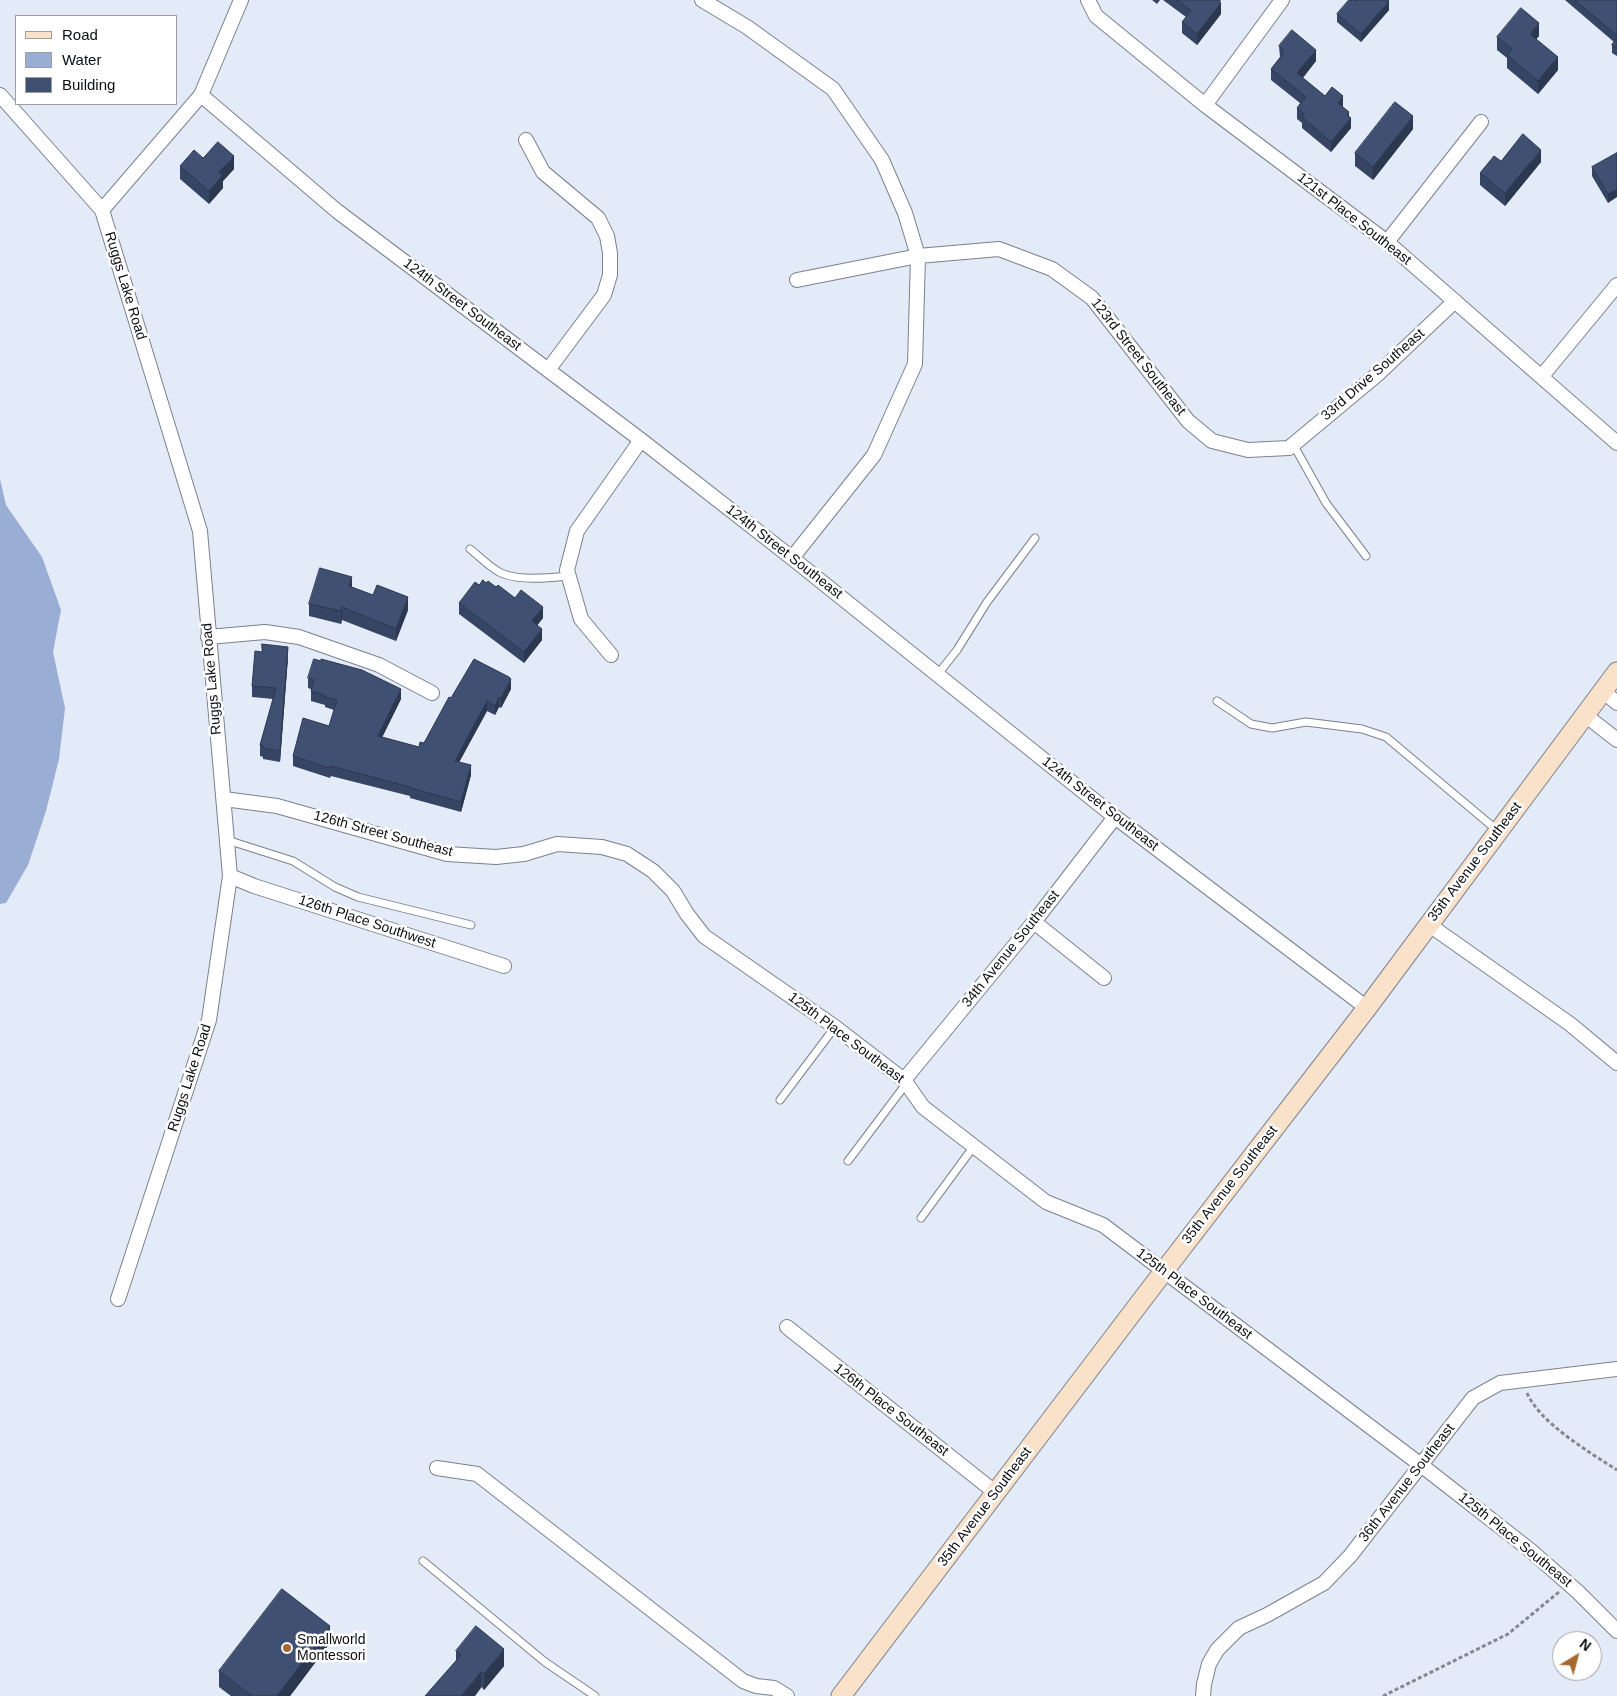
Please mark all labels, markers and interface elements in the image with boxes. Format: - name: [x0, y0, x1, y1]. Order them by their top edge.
- legend: [15, 15, 178, 105]
- text: Road: [62, 26, 98, 43]
- text: Water: [62, 51, 101, 68]
- text: Building: [62, 76, 115, 93]
- street label: 121st Place Southeast: [1294, 169, 1414, 269]
- street label: Ruggs Lake Road: [101, 230, 149, 342]
- street label: 124th Street Southeast: [400, 255, 524, 355]
- street label: 123rd Street Southeast: [1087, 295, 1189, 419]
- street label: 33rd Drive Southeast: [1318, 326, 1428, 424]
- street label: 124th Street Southeast: [722, 501, 846, 603]
- street label: Ruggs Lake Road: [199, 622, 225, 736]
- street label: 124th Street Southeast: [1038, 753, 1162, 855]
- street label: 35th Avenue Southeast: [1425, 799, 1525, 925]
- street label: 126th Street Southeast: [312, 807, 454, 861]
- street label: 34th Avenue Southeast: [959, 887, 1063, 1011]
- street label: 126th Place Southwest: [296, 892, 438, 952]
- street label: 125th Place Southeast: [785, 989, 907, 1087]
- street label: Ruggs Lake Road: [165, 1022, 215, 1134]
- street label: 35th Avenue Southeast: [1179, 1123, 1281, 1247]
- street label: 125th Place Southeast: [1133, 1245, 1255, 1343]
- street label: 126th Place Southeast: [830, 1360, 952, 1460]
- street label: 36th Avenue Southeast: [1356, 1421, 1458, 1545]
- street label: 35th Avenue Southeast: [935, 1444, 1035, 1570]
- street label: 125th Place Southeast: [1455, 1489, 1575, 1591]
- north arrow: [1552, 1631, 1602, 1681]
- place label: Smallworld Montessori: [297, 1632, 365, 1664]
- text: N: [1577, 1635, 1594, 1654]
- marker: Smallworld Montessori: [281, 1642, 293, 1654]

